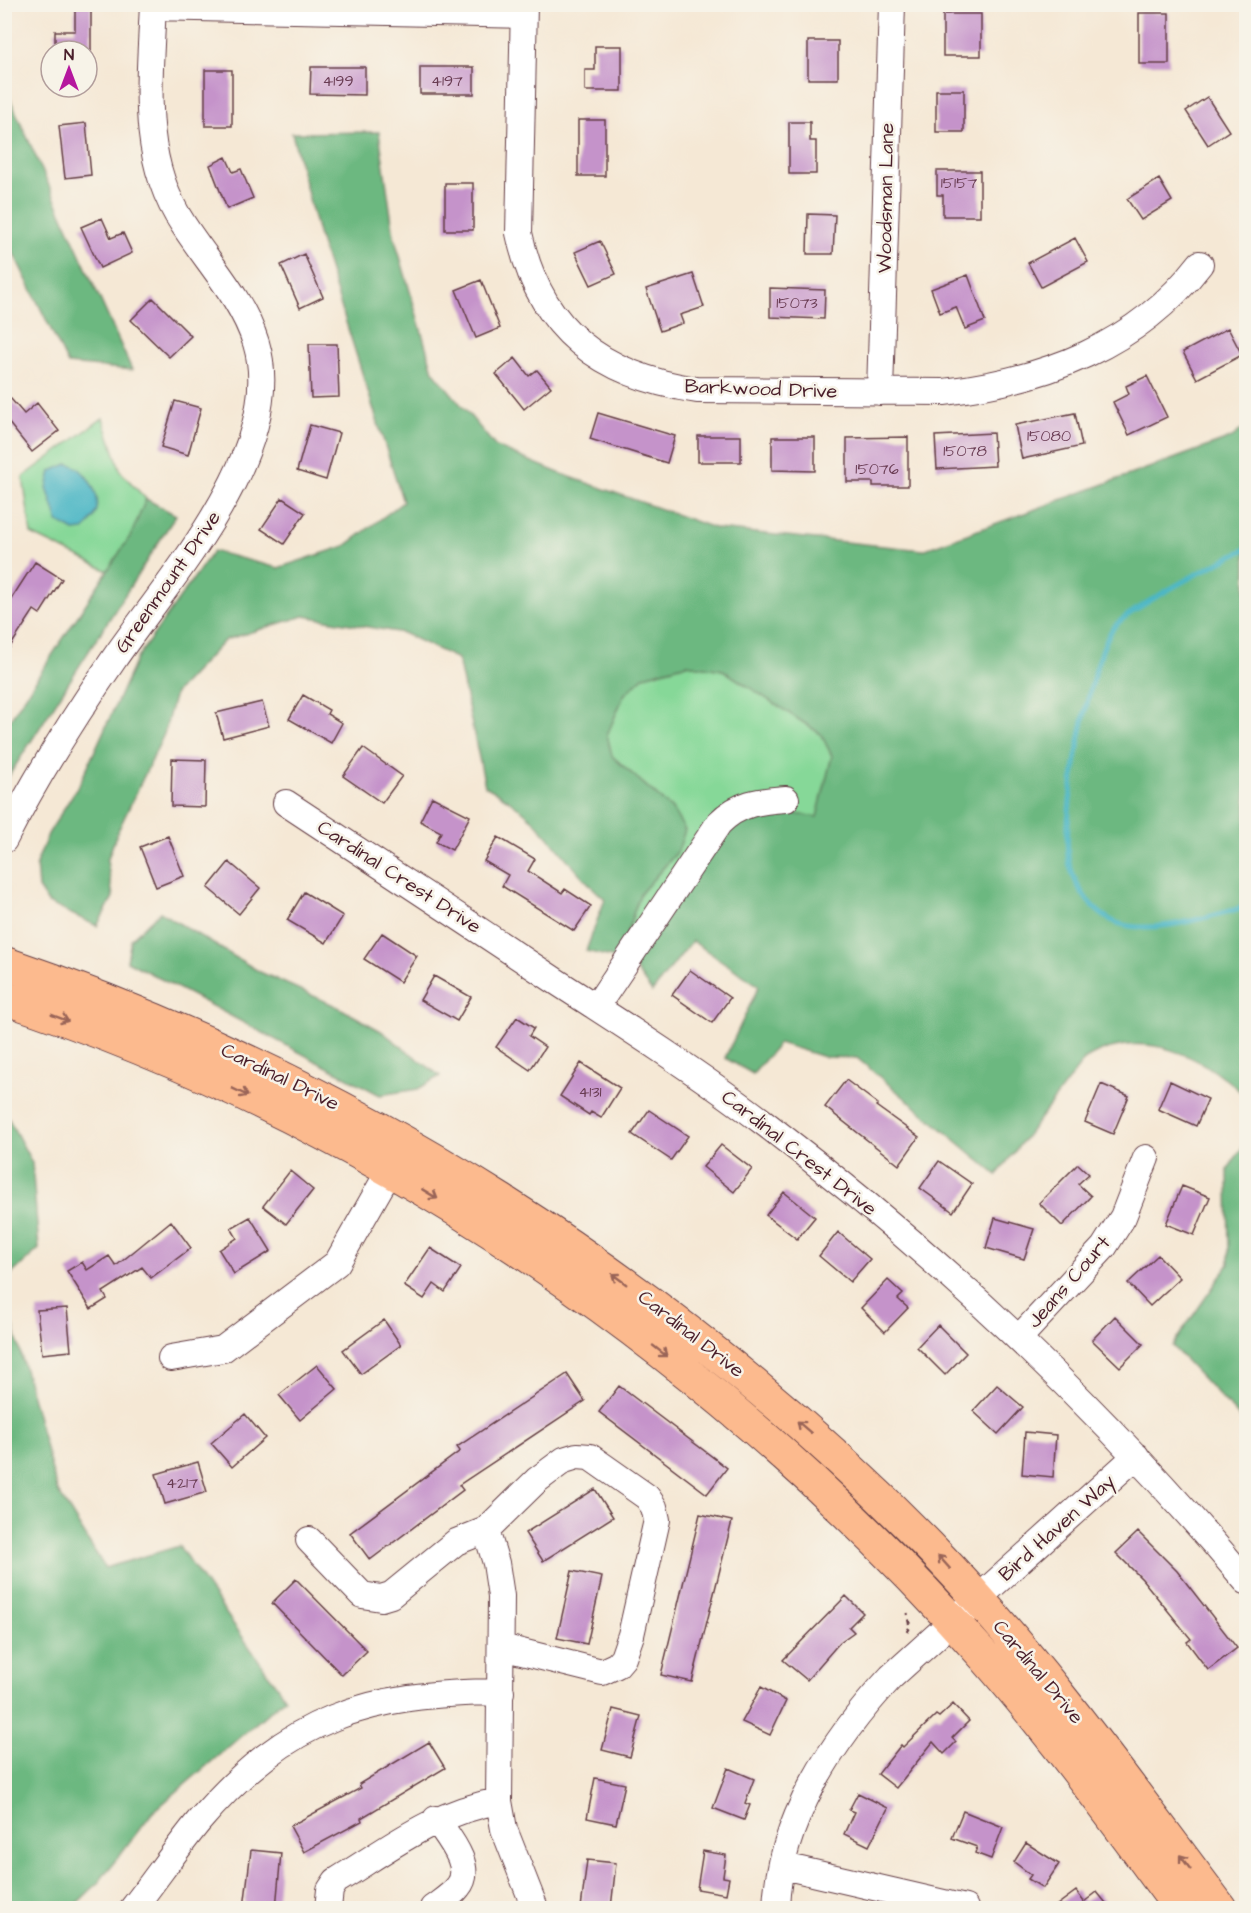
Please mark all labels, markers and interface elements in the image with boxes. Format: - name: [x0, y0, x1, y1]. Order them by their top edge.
- north arrow: [39, 39, 99, 99]
- text: N: [64, 44, 74, 66]
- house number: 4199: [322, 70, 354, 92]
- house number: 4197: [431, 70, 463, 92]
- street label: Woodsman Lane: [871, 122, 901, 273]
- house number: 15157: [941, 172, 977, 194]
- house number: 15073: [776, 292, 818, 314]
- street label: Barkwood Drive: [684, 372, 838, 406]
- house number: 15080: [1027, 425, 1071, 447]
- house number: 15078: [943, 440, 987, 462]
- house number: 15076: [855, 458, 899, 480]
- street label: Greenmount Drive: [108, 505, 228, 659]
- street label: Cardinal Crest Drive: [312, 813, 487, 941]
- one-way arrow: [50, 1013, 68, 1024]
- street label: Cardinal Drive: [216, 1036, 344, 1118]
- house number: 4131: [578, 1081, 602, 1103]
- street label: Cardinal Crest Drive: [715, 1083, 883, 1223]
- one-way arrow: [230, 1087, 248, 1099]
- one-way arrow: [421, 1188, 438, 1200]
- street label: Jeans Court: [1021, 1230, 1117, 1334]
- one-way arrow: [612, 1272, 628, 1285]
- street label: Cardinal Drive: [632, 1284, 750, 1385]
- one-way arrow: [652, 1345, 668, 1357]
- one-way arrow: [797, 1420, 812, 1434]
- street label: Bird Haven Way: [993, 1468, 1122, 1589]
- house number: 4217: [166, 1472, 198, 1494]
- one-way arrow: [937, 1555, 951, 1570]
- street label: Cardinal Drive: [986, 1614, 1090, 1730]
- one-way arrow: [1178, 1854, 1191, 1870]

